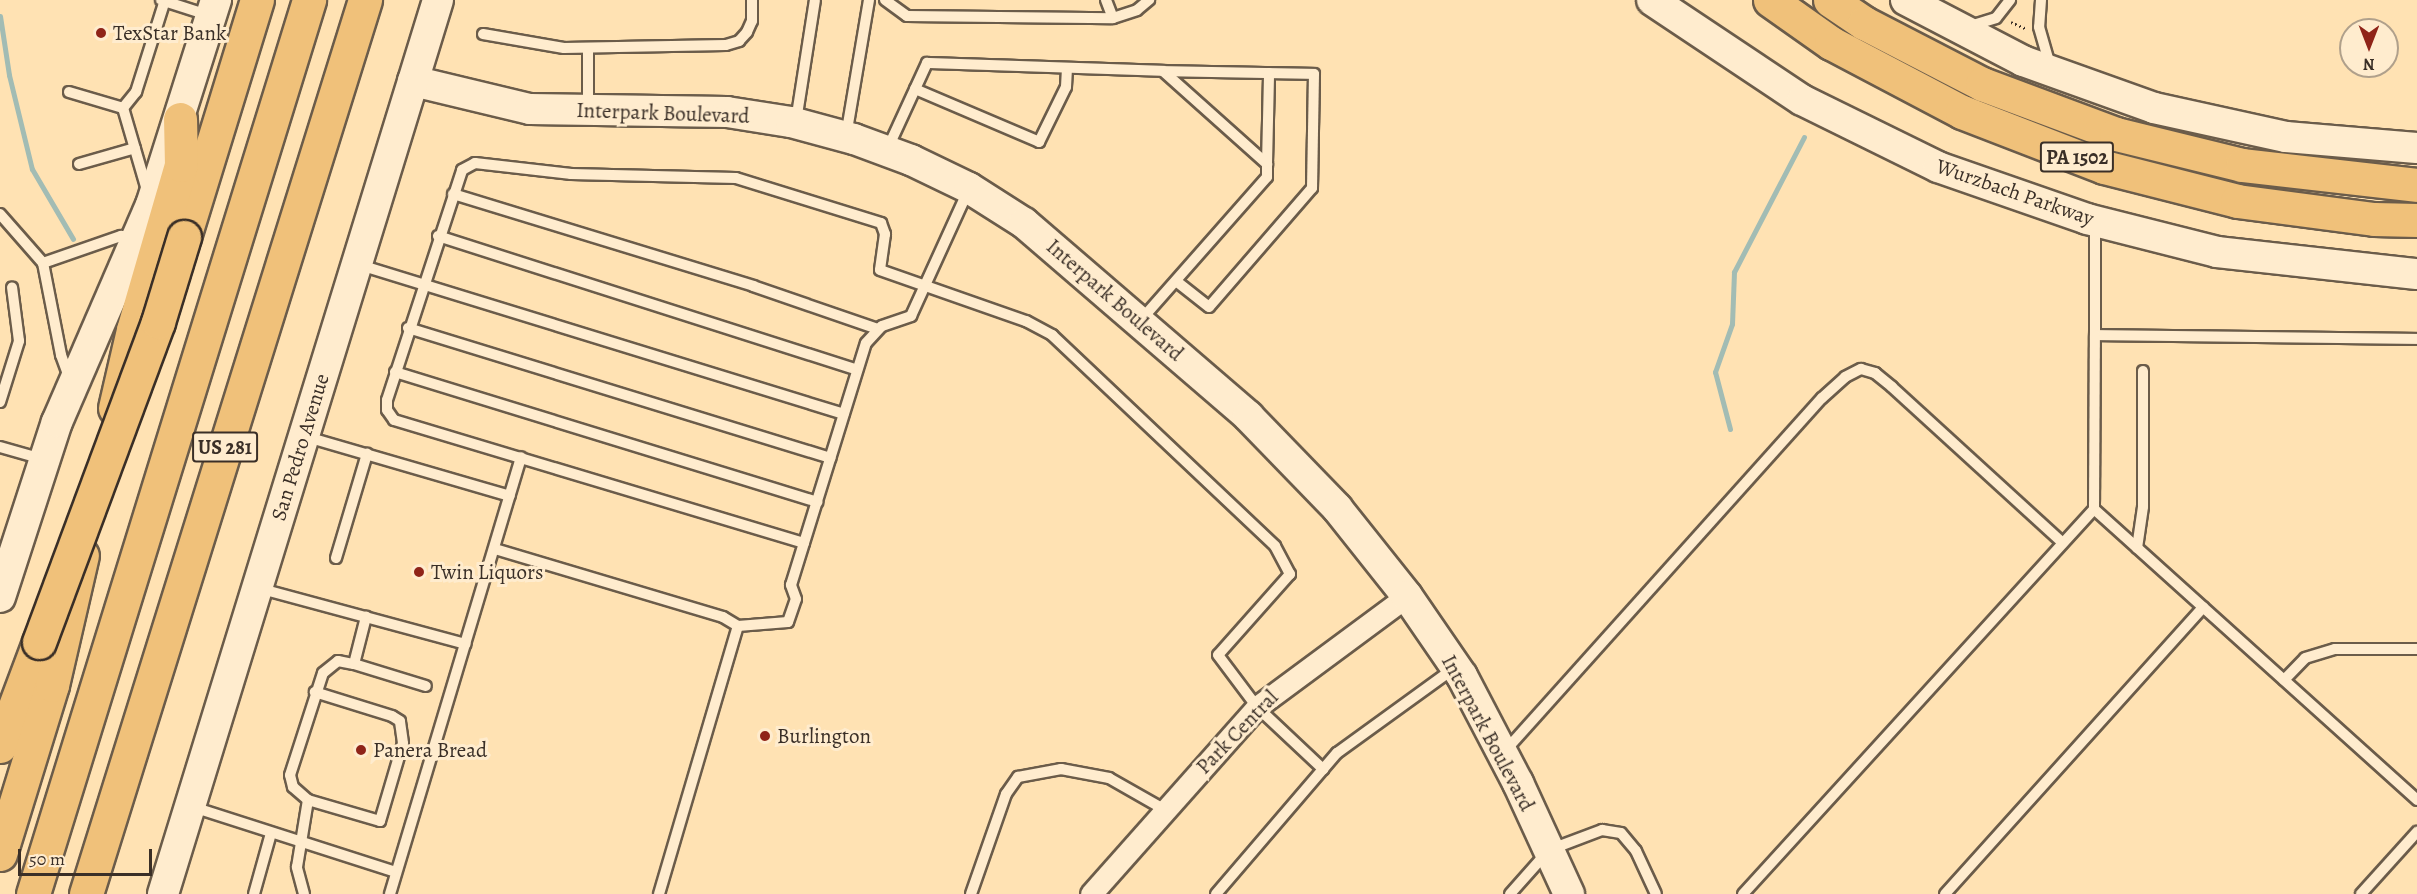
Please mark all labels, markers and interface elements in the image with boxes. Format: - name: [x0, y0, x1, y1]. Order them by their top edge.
- north arrow: [2339, 18, 2399, 78]
- place label: TexStar Bank: [113, 20, 226, 46]
- marker: TexStar Bank: [94, 26, 108, 40]
- text: N: [2363, 53, 2375, 75]
- street label: Interpark Boulevard: [576, 97, 750, 129]
- road number: PA 1502: [2040, 140, 2114, 174]
- street label: Wurzbach Parkway: [1933, 153, 2097, 231]
- street label: Interpark Boulevard: [1041, 234, 1189, 366]
- street label: San Pedro Avenue: [266, 370, 334, 524]
- road number: US 281: [192, 430, 258, 464]
- place label: Twin Liquors: [431, 559, 544, 585]
- marker: Twin Liquors: [412, 565, 426, 579]
- street label: Interpark Boulevard: [1436, 651, 1540, 815]
- street label: Park Central: [1191, 685, 1283, 779]
- place label: Burlington: [777, 723, 871, 749]
- marker: Burlington: [758, 729, 772, 743]
- place label: Panera Bread: [373, 737, 487, 763]
- marker: Panera Bread: [354, 743, 368, 757]
- scale bar: [21, 837, 154, 875]
- text: 50 m: [29, 847, 65, 871]

